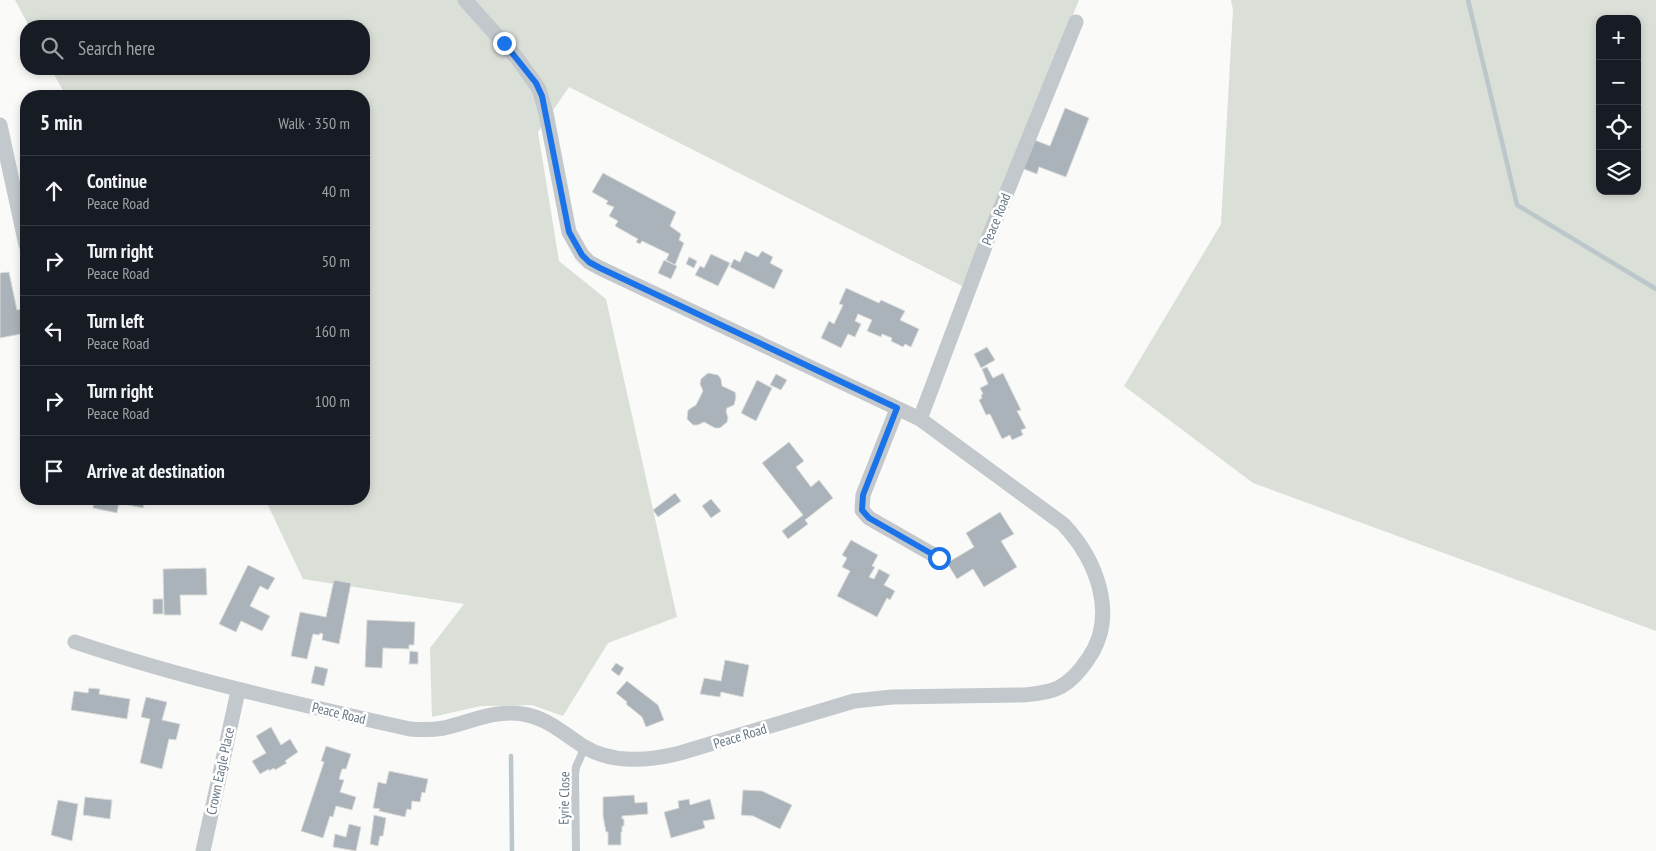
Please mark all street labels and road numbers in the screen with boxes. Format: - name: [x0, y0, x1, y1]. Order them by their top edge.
- street label: Peace Road: [977, 190, 1015, 248]
- street label: Peace Road: [310, 698, 368, 728]
- street label: Peace Road: [711, 719, 769, 753]
- street label: Crown Eagle Place: [202, 726, 238, 816]
- street label: Eyrie Close: [555, 771, 573, 825]

